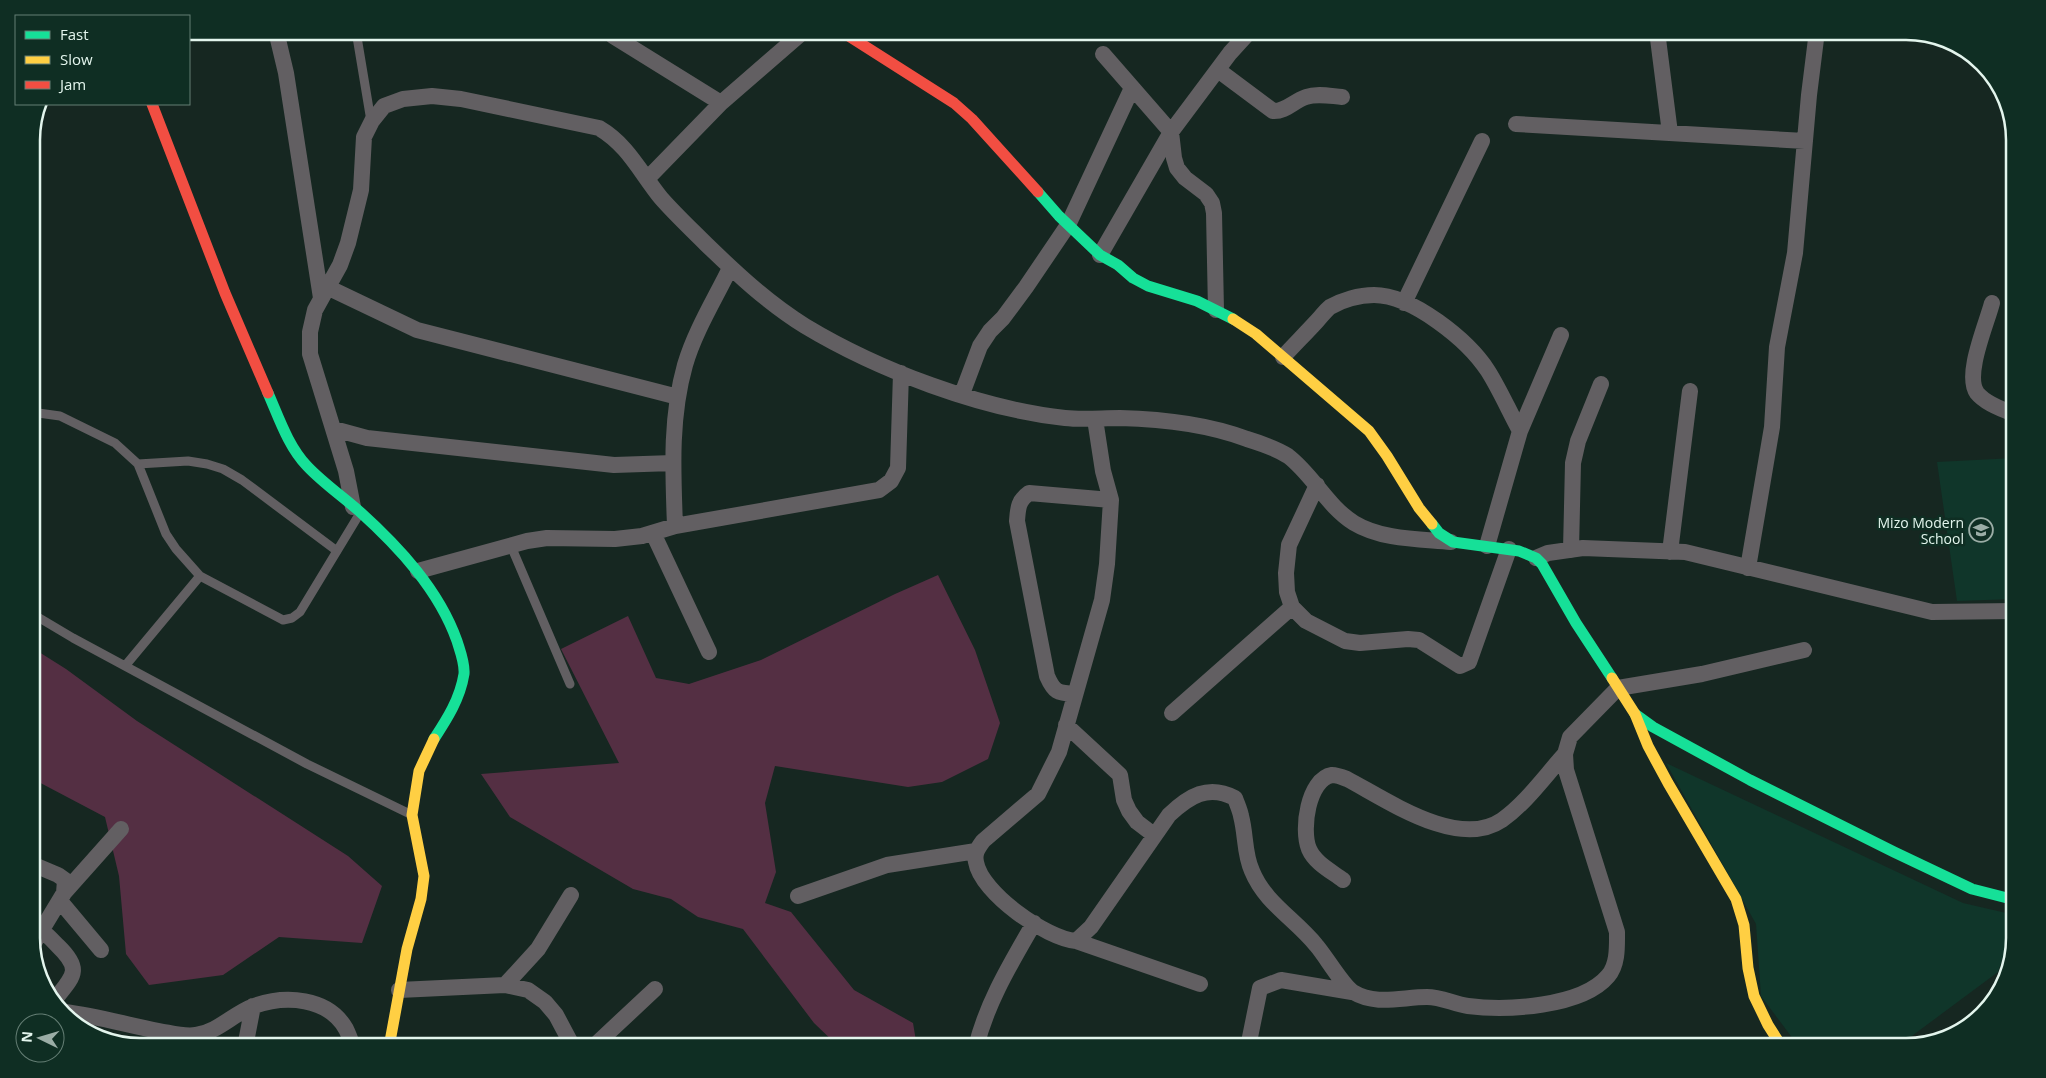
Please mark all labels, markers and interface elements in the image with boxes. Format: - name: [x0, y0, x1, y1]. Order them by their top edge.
- legend: [15, 15, 190, 105]
- text: Fast: [60, 24, 89, 44]
- text: Slow: [60, 49, 93, 69]
- text: Jam: [58, 74, 86, 94]
- place label: Mizo Modern School: [1878, 513, 1964, 548]
- school or university icon: Mizo Modern School: [1968, 517, 1994, 543]
- north arrow: [15, 1013, 65, 1063]
- text: N: [17, 1030, 37, 1043]

